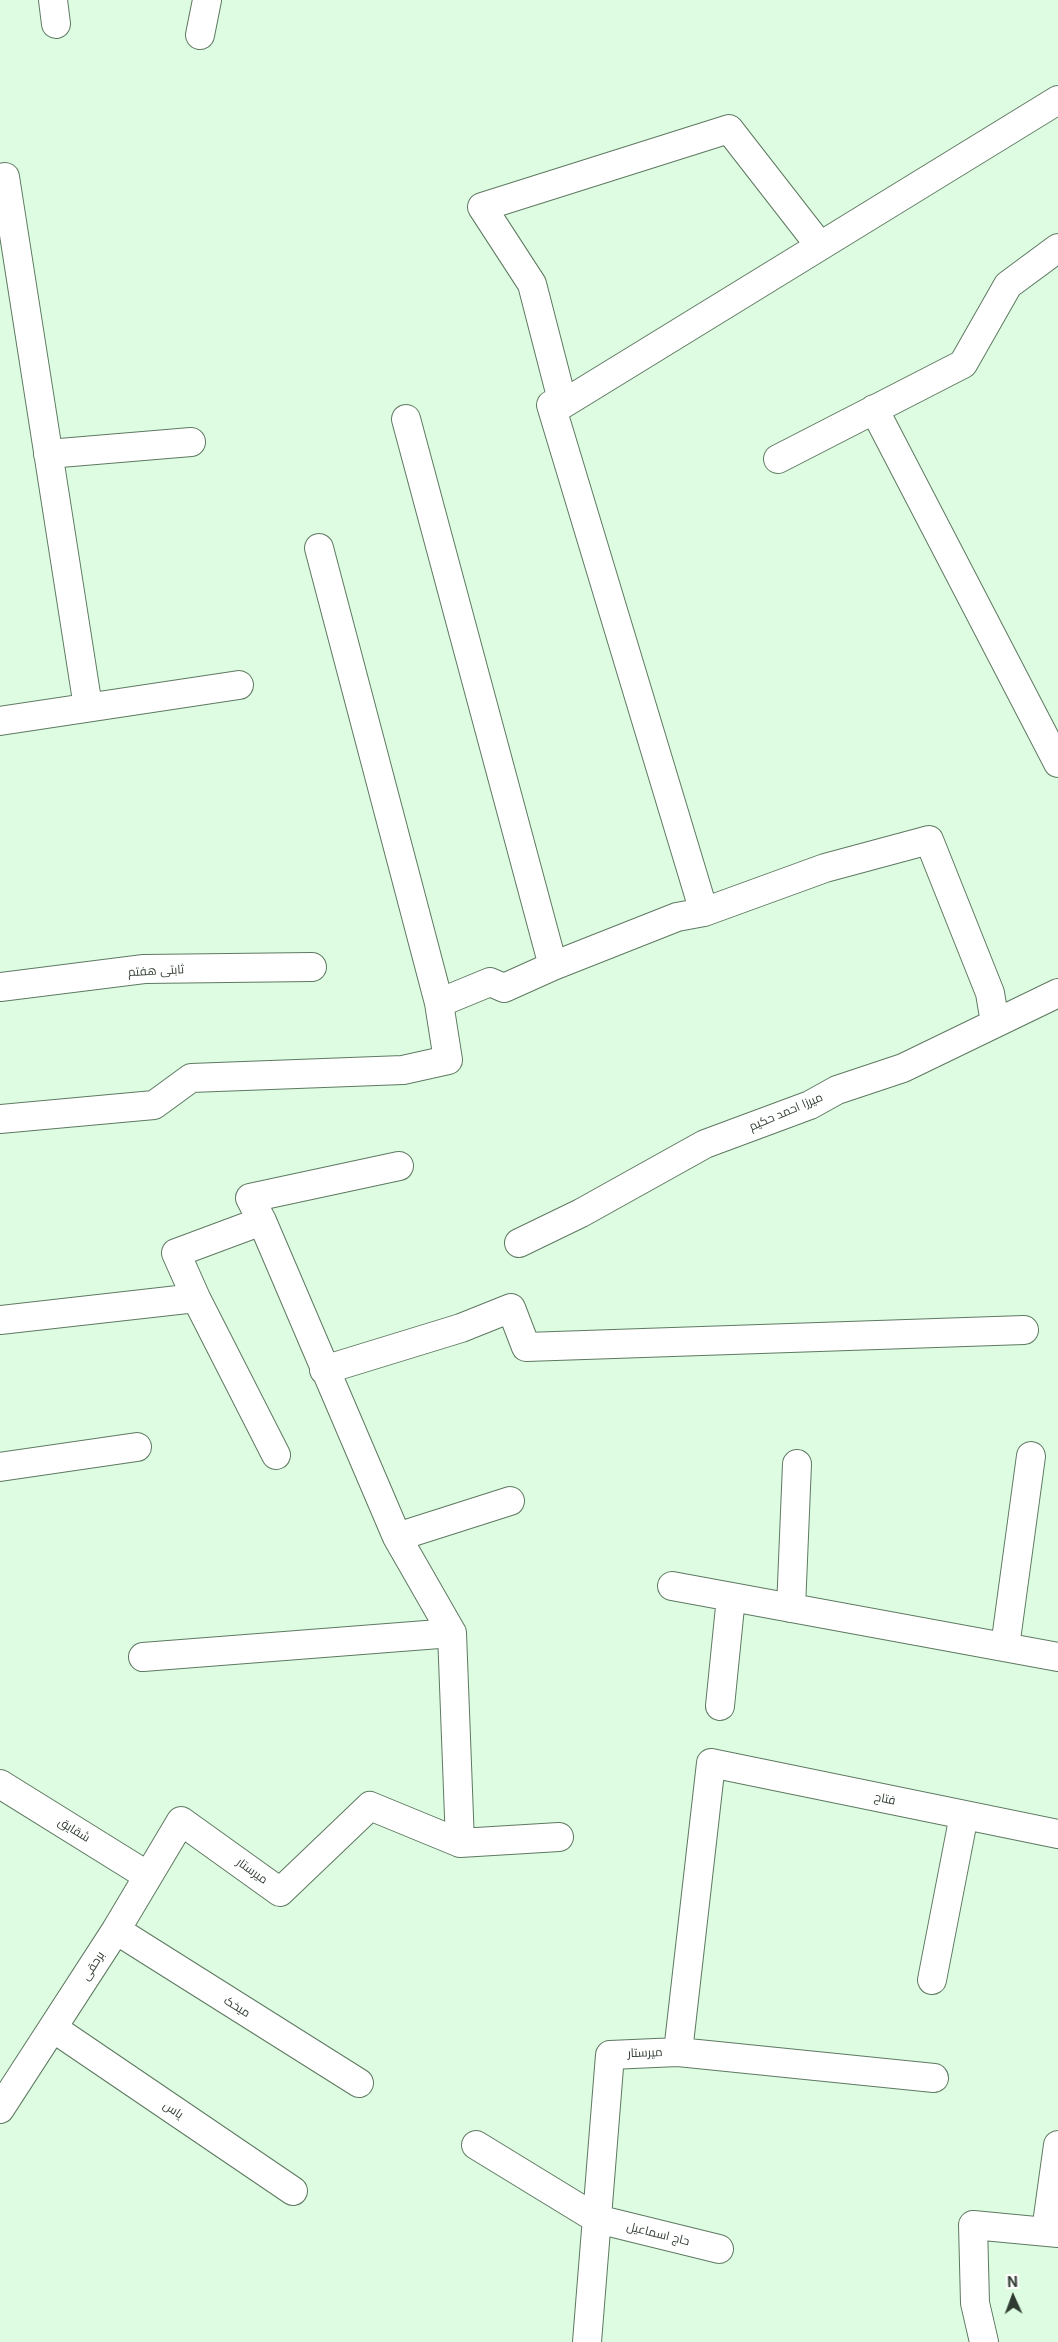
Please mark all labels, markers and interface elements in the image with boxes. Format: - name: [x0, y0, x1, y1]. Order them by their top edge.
- street label: ثابتی هفتم: [128, 962, 184, 980]
- street label: میرزا احمد حکیم: [747, 1090, 825, 1134]
- street label: فتاح: [873, 1790, 897, 1808]
- street label: شقایق: [55, 1815, 93, 1845]
- street label: میرستار: [234, 1855, 270, 1887]
- street label: برحقی: [78, 1949, 108, 1983]
- street label: میخک: [221, 1993, 253, 2021]
- street label: میرستار: [627, 2045, 663, 2061]
- street label: یاس: [160, 2098, 186, 2122]
- street label: حاج اسماعیل: [625, 2219, 691, 2249]
- north arrow: [988, 2272, 1038, 2322]
- text: N: [1007, 2273, 1018, 2290]

